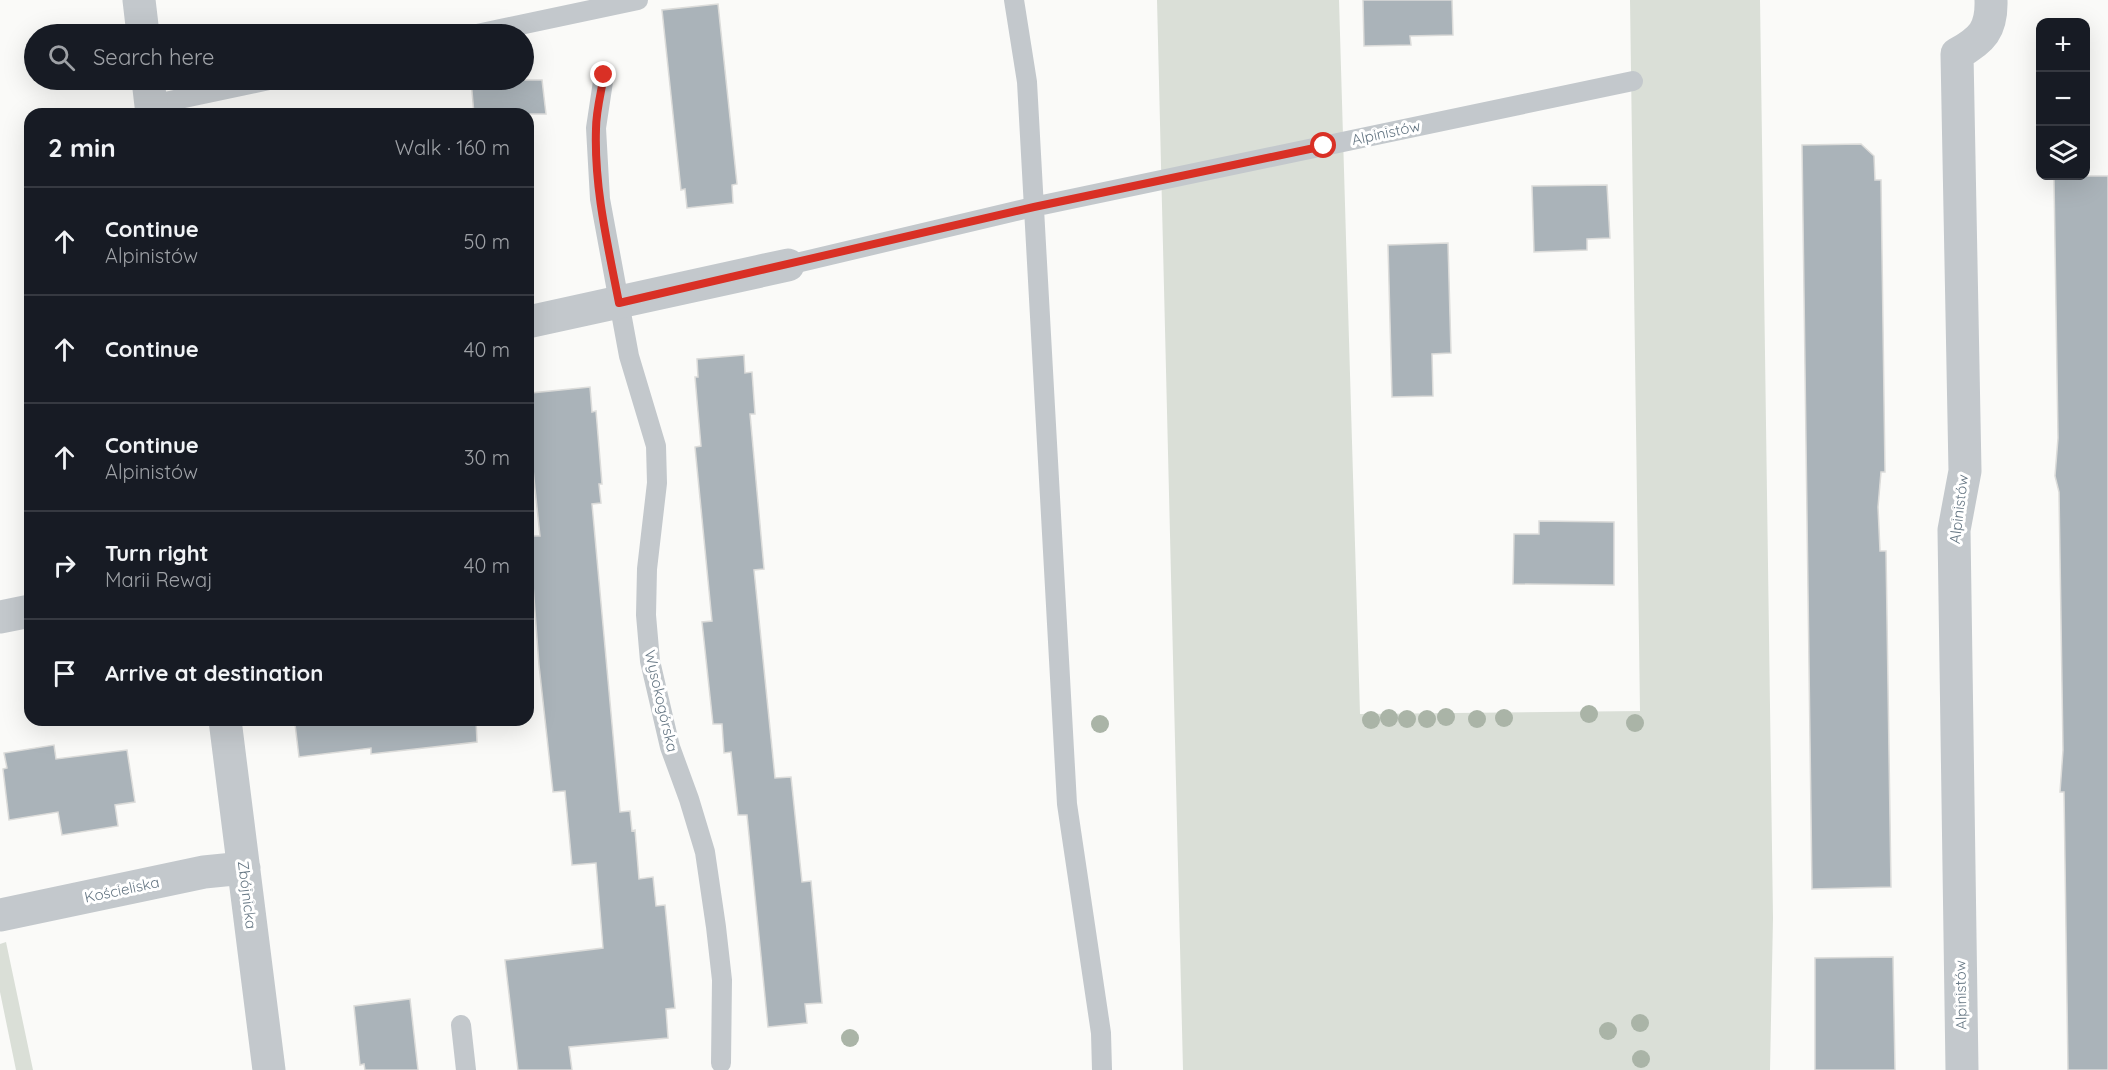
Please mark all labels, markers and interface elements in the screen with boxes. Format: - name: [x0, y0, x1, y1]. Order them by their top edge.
- map controls: [2036, 18, 2090, 180]
- button: +: [2036, 18, 2090, 72]
- search box: [24, 24, 534, 90]
- icon: search: [45, 41, 78, 74]
- text: Search here: [93, 43, 214, 71]
- route end: [590, 61, 616, 87]
- button: −: [2036, 72, 2090, 126]
- street label: Alpinistów: [1350, 116, 1422, 149]
- button: layers: [2036, 126, 2090, 180]
- text: 2 min: [48, 131, 116, 164]
- route start: [1310, 132, 1336, 158]
- text: Walk · 160 m: [395, 135, 510, 160]
- text: Continue: [105, 215, 199, 243]
- icon: ahead: [48, 225, 81, 258]
- text: 50 m: [464, 229, 510, 254]
- text: Alpinistów: [105, 243, 198, 268]
- icon: ahead: [48, 333, 81, 366]
- text: Continue: [105, 335, 199, 363]
- text: 40 m: [464, 337, 510, 362]
- text: Continue: [105, 431, 199, 459]
- icon: ahead: [48, 441, 81, 474]
- text: 30 m: [464, 445, 510, 470]
- text: Alpinistów: [105, 459, 198, 484]
- street label: Alpinistów: [1945, 473, 1972, 545]
- text: Turn right: [105, 539, 209, 567]
- icon: right: [48, 549, 81, 582]
- text: 40 m: [464, 553, 510, 578]
- text: Marii Rewaj: [105, 567, 213, 592]
- street label: Wysokogórska: [641, 648, 682, 754]
- icon: arrive: [48, 657, 81, 690]
- text: Arrive at destination: [105, 659, 323, 687]
- street label: Zbójnicka: [234, 860, 261, 930]
- street label: Kościeliska: [83, 872, 161, 907]
- street label: Alpinistów: [1950, 960, 1971, 1030]

